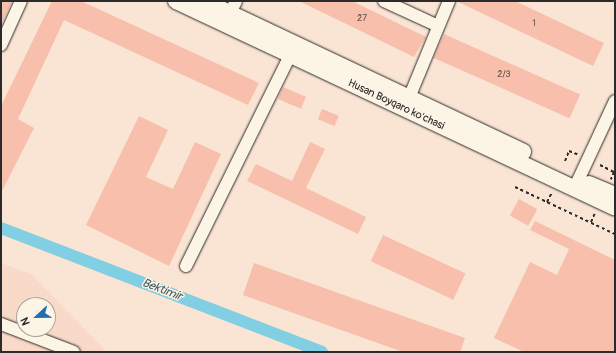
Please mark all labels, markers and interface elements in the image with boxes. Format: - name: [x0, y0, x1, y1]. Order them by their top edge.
- house number: 27: [357, 14, 367, 24]
- house number: 1: [532, 19, 536, 29]
- house number: 2/3: [497, 70, 511, 80]
- street label: Husan Boyqaro ko'chasi: [345, 77, 447, 133]
- water label: Bektimir: [140, 276, 184, 304]
- north arrow: [16, 297, 56, 337]
- text: N: [18, 315, 33, 327]

